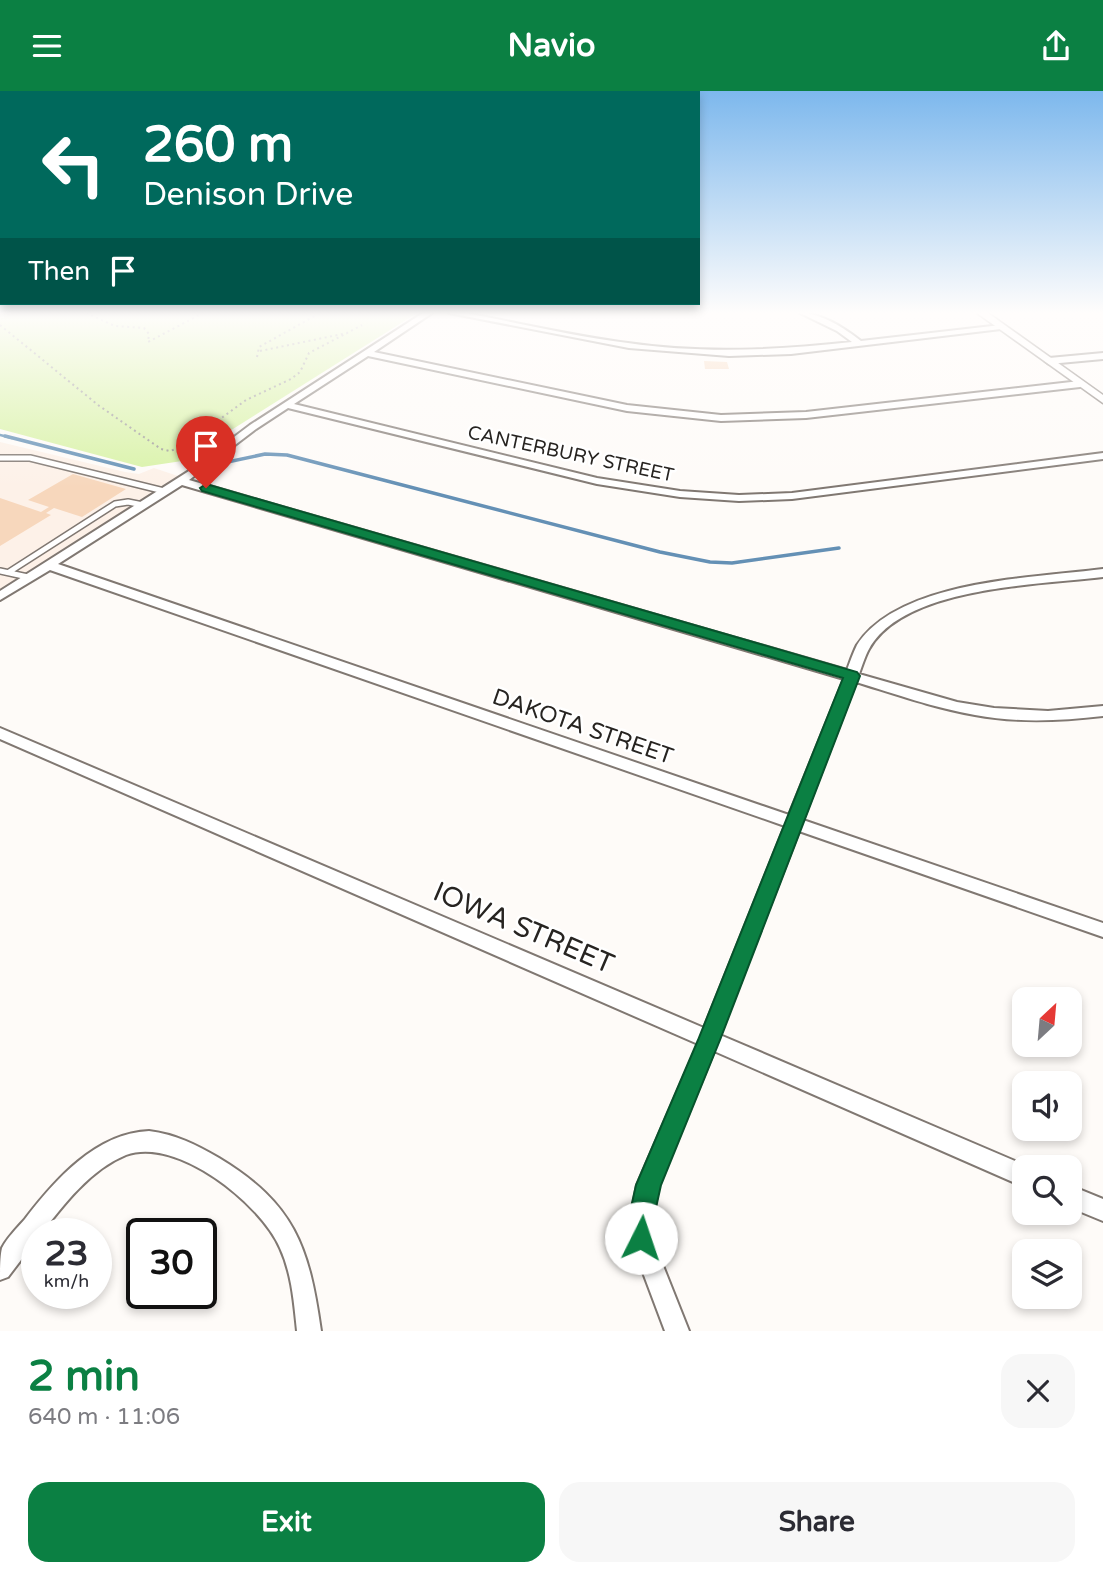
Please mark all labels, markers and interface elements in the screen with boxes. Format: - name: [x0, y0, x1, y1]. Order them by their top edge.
- icon: menu: [28, 27, 66, 65]
- text: Navio: [508, 27, 595, 65]
- icon: share: [1037, 27, 1075, 65]
- text: 260 m: [143, 116, 293, 175]
- icon: left: [28, 119, 119, 210]
- text: Denison Drive: [143, 176, 353, 214]
- icon: arrive: [104, 252, 142, 290]
- text: Then: [28, 256, 90, 287]
- pin: [176, 416, 236, 488]
- street label: CANTERBURY STREET: [466, 421, 676, 487]
- icon: arrive: [187, 427, 225, 465]
- street label: DAKOTA STREET: [488, 683, 677, 771]
- street label: IOWA STREET: [428, 875, 619, 981]
- north arrow: [1012, 987, 1082, 1057]
- map controls: [1012, 987, 1082, 1309]
- button: sound: [1012, 1071, 1082, 1141]
- button: search: [1012, 1155, 1082, 1225]
- position arrow: [604, 1201, 678, 1275]
- speed limit sign: 30: [126, 1218, 217, 1309]
- text: 23: [45, 1233, 88, 1275]
- button: layers: [1012, 1239, 1082, 1309]
- text: km/h: [44, 1270, 89, 1292]
- text: 2 min: [28, 1351, 140, 1402]
- button: close: [1001, 1354, 1075, 1428]
- text: 640 m · 11:06: [28, 1403, 180, 1431]
- button: Exit: [28, 1482, 545, 1562]
- button: Share: [559, 1482, 1075, 1562]

